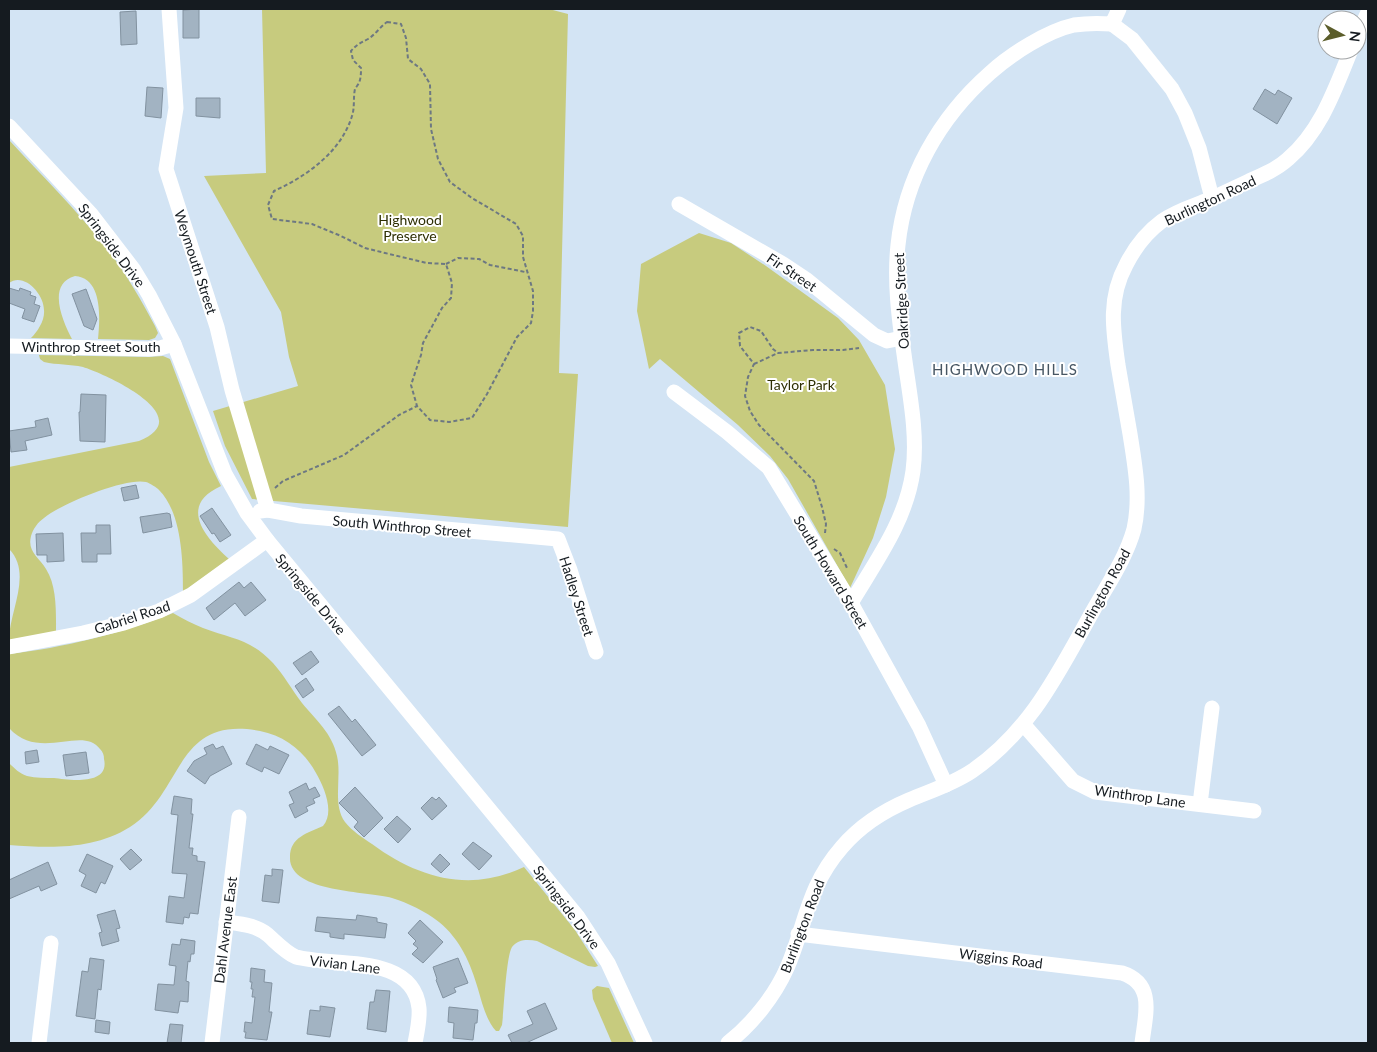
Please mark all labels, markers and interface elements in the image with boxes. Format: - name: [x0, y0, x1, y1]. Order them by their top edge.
- north arrow: [1317, 10, 1367, 60]
- text: N: [1346, 30, 1364, 43]
- street label: Burlington Road: [1162, 171, 1258, 229]
- street label: Springside Drive: [75, 200, 149, 290]
- street label: Weymouth Street: [171, 208, 221, 316]
- park label: Highwood Preserve: [378, 211, 442, 244]
- street label: Fir Street: [764, 249, 820, 295]
- street label: Oakridge Street: [890, 252, 912, 350]
- street label: Winthrop Street South: [21, 338, 161, 355]
- district label: HIGHWOOD HILLS: [932, 360, 1078, 378]
- park label: Taylor Park: [767, 376, 836, 393]
- street label: South Winthrop Street: [332, 511, 472, 541]
- street label: South Howard Street: [790, 512, 872, 632]
- street label: Burlington Road: [1071, 546, 1133, 640]
- street label: Springside Drive: [272, 550, 350, 638]
- street label: Hadley Street: [556, 554, 598, 638]
- street label: Gabriel Road: [92, 597, 172, 637]
- street label: Winthrop Lane: [1093, 781, 1187, 811]
- street label: Springside Drive: [530, 862, 604, 952]
- street label: Dahl Avenue East: [210, 876, 240, 984]
- street label: Burlington Road: [776, 877, 828, 975]
- street label: Wiggins Road: [958, 944, 1044, 972]
- street label: Vivian Lane: [309, 951, 381, 977]

